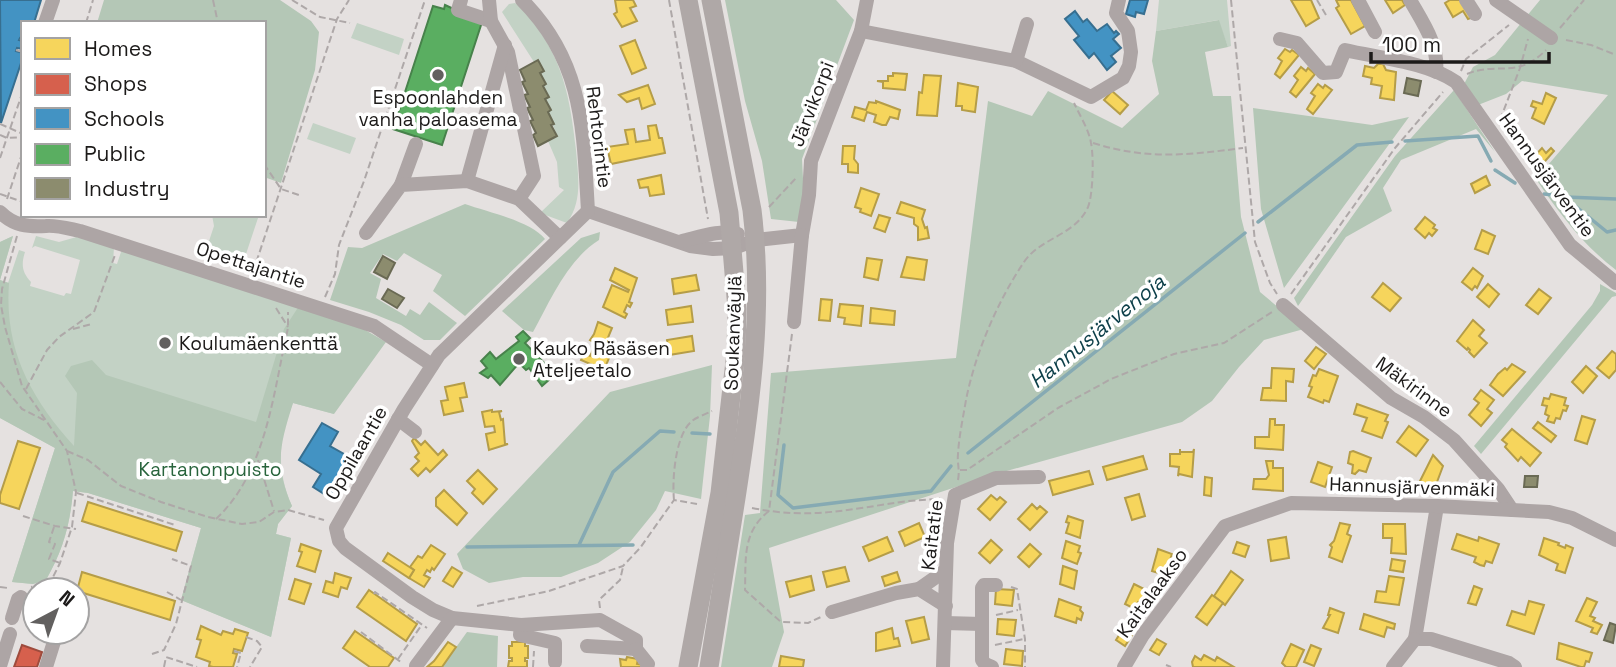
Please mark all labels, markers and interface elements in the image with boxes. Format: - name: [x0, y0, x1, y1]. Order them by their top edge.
- legend: [21, 21, 266, 217]
- scale bar: [1371, 21, 1550, 65]
- text: 100 m: [1382, 31, 1441, 58]
- text: Homes: [84, 35, 152, 62]
- street label: Järvikorpi: [784, 58, 840, 150]
- marker: Espoonlahden vanha paloasema: [430, 67, 446, 83]
- text: Shops: [84, 70, 147, 97]
- place label: Espoonlahden vanha paloasema: [359, 85, 518, 132]
- street label: Rehtorintie: [580, 85, 618, 189]
- text: Schools: [84, 105, 164, 132]
- street label: Hannusjärventie: [1493, 108, 1601, 242]
- text: Public: [84, 140, 146, 167]
- text: Industry: [84, 175, 170, 202]
- street label: Opettajantie: [193, 236, 309, 294]
- water label: Hannusjärvenoja: [1024, 267, 1171, 394]
- street label: Soukanväylä: [718, 275, 748, 391]
- place label: Koulumäenkenttä: [179, 331, 338, 356]
- marker: Koulumäenkenttä: [157, 335, 173, 351]
- place label: Kauko Räsäsen Ateljeetalo: [533, 336, 670, 383]
- marker: Kauko Räsäsen Ateljeetalo: [511, 351, 527, 367]
- street label: Mäkirinne: [1371, 351, 1457, 423]
- street label: Oppilaantie: [319, 402, 393, 504]
- park label: Kartanonpuisto: [139, 457, 281, 482]
- street label: Hannusjärvenmäki: [1329, 472, 1495, 502]
- street label: Kaitatie: [915, 498, 949, 572]
- street label: Kaitalaakso: [1111, 543, 1193, 643]
- north arrow: [21, 576, 91, 646]
- text: N: [54, 585, 80, 612]

